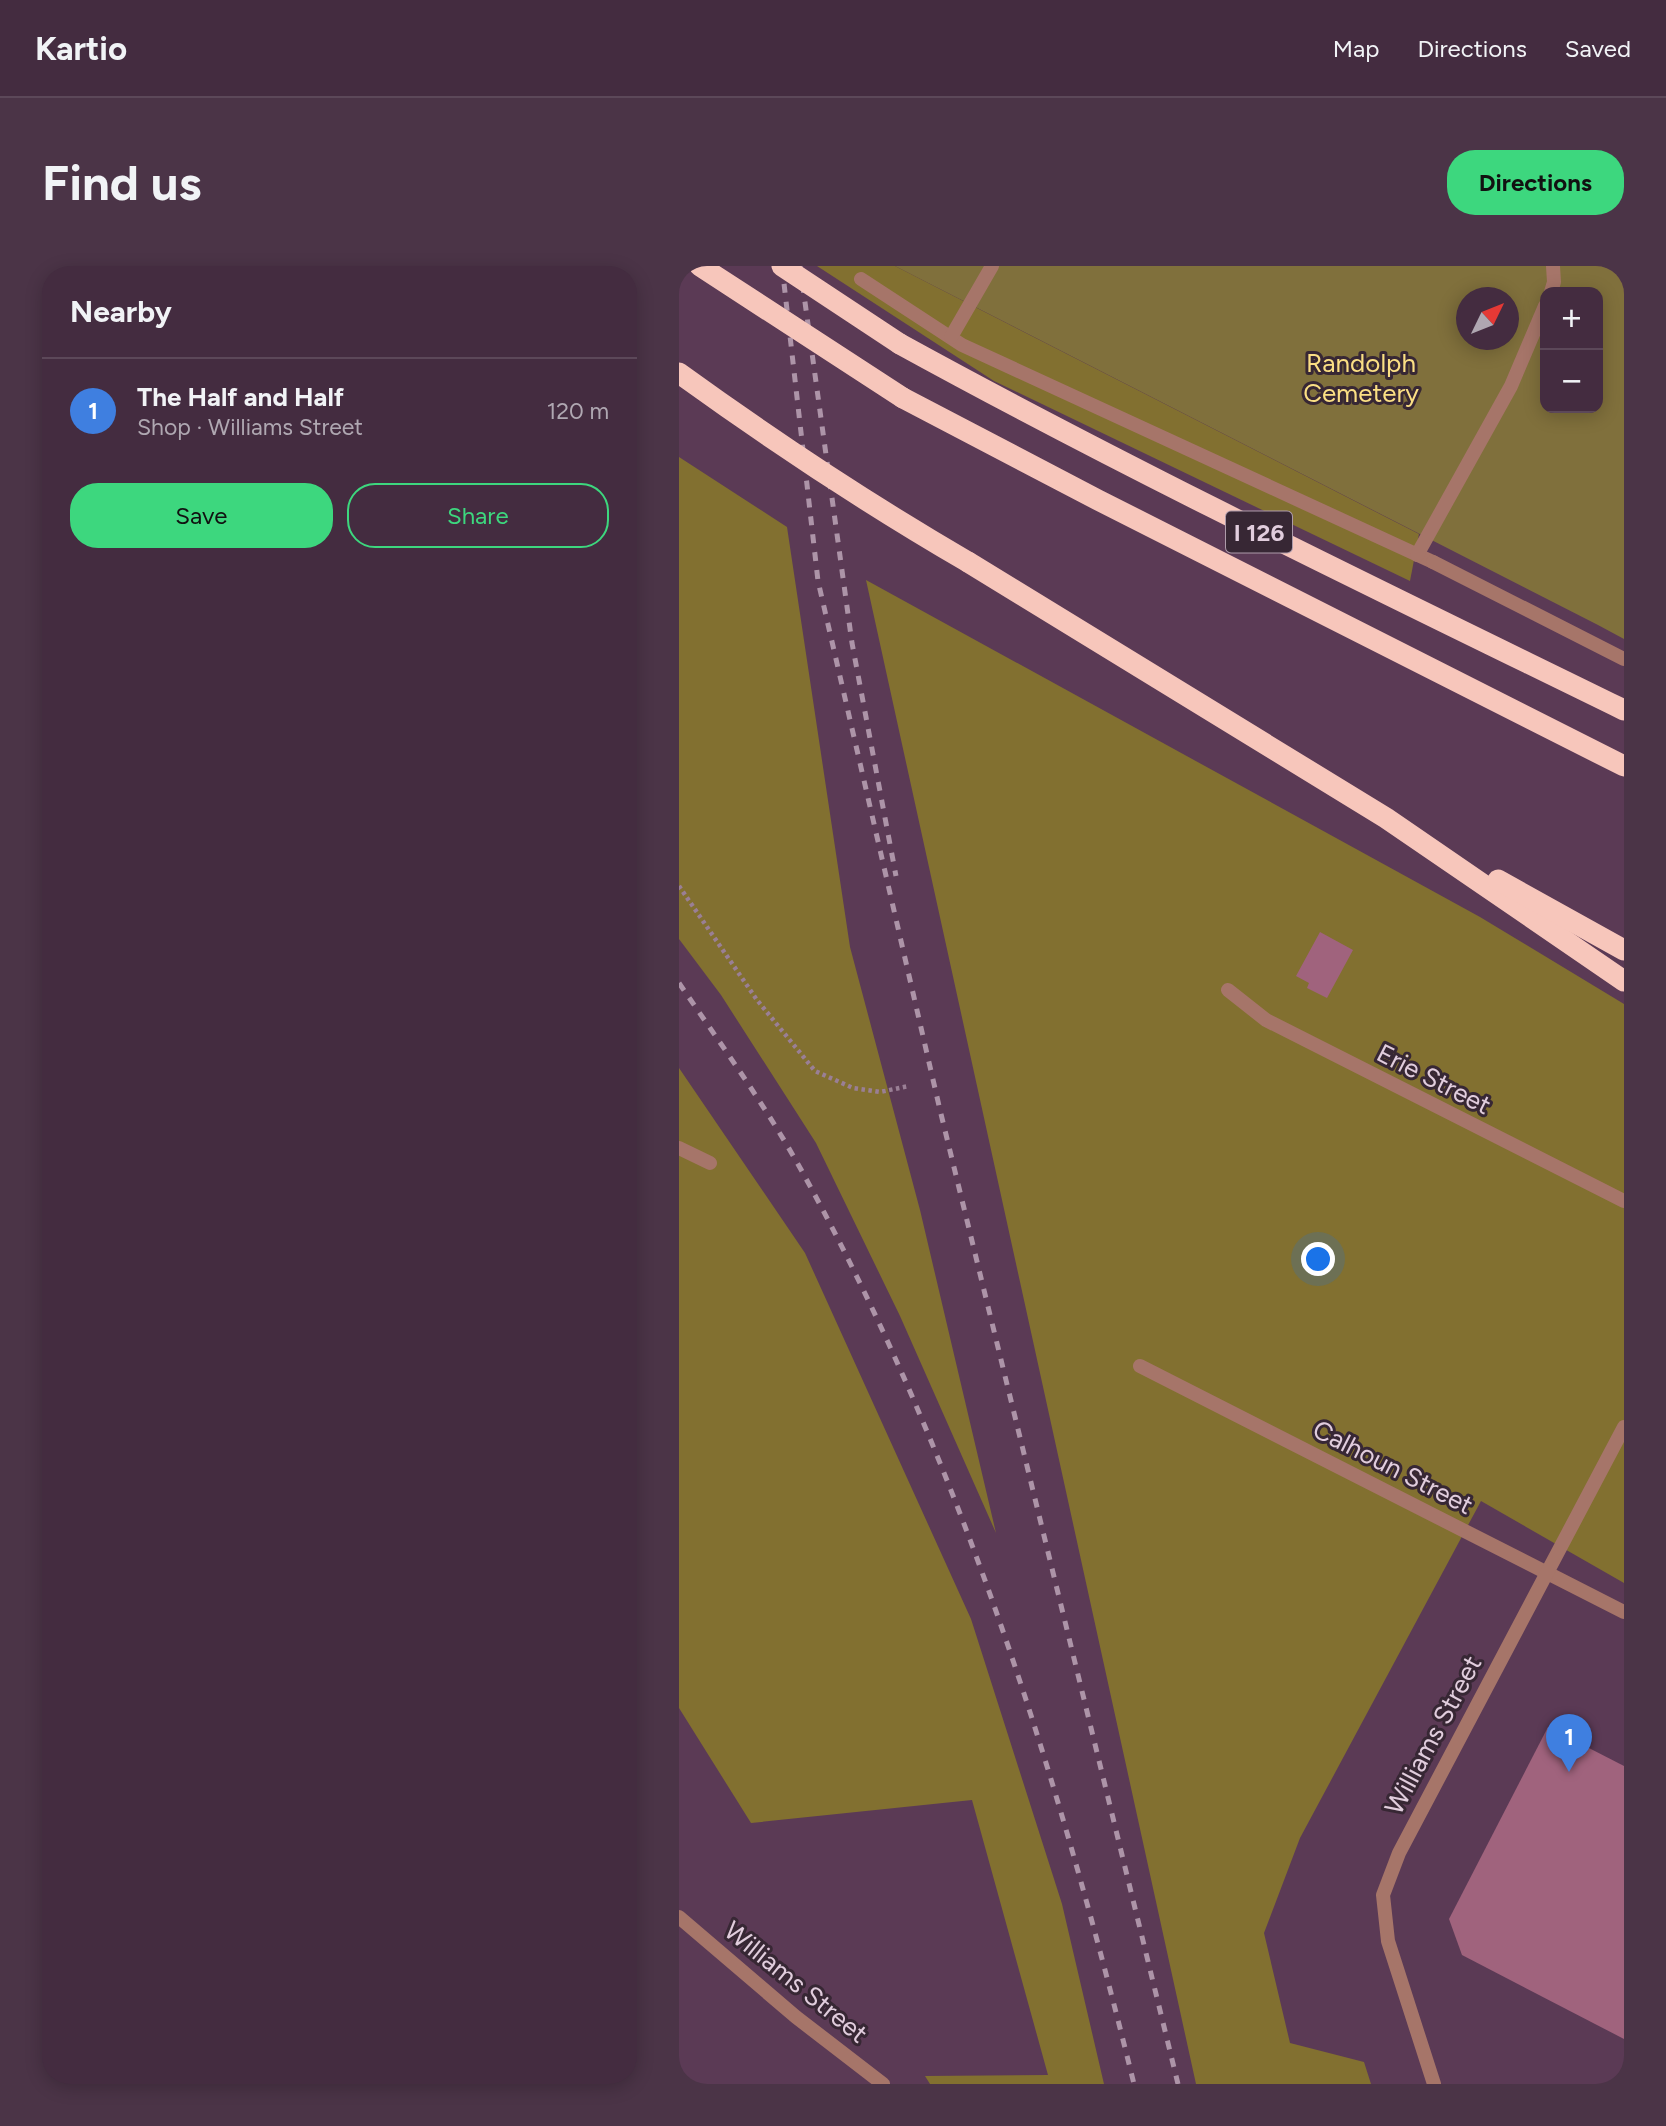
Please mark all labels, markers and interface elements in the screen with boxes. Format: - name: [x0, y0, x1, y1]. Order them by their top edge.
- text: Kartio: [35, 29, 127, 68]
- text: Map: [1333, 34, 1379, 63]
- text: Directions: [1417, 34, 1527, 63]
- text: Saved: [1565, 34, 1631, 63]
- button: Directions: [1447, 150, 1624, 215]
- text: Find us: [42, 153, 201, 212]
- north arrow: [1456, 287, 1519, 350]
- map controls: [1540, 287, 1603, 413]
- button: +: [1540, 287, 1603, 350]
- text: Nearby: [70, 293, 172, 330]
- park label: Randolph Cemetery: [1303, 347, 1419, 409]
- button: −: [1540, 350, 1603, 413]
- text: The Half and Half: [137, 381, 344, 413]
- text: 1: [88, 397, 98, 425]
- text: 120 m: [547, 397, 609, 425]
- text: Shop · Williams Street: [137, 413, 363, 441]
- button: Save: [70, 483, 333, 548]
- button: Share: [347, 483, 609, 548]
- road number: I 126: [1226, 512, 1292, 552]
- street label: Erie Street: [1372, 1037, 1496, 1121]
- your location: [1301, 1242, 1335, 1276]
- street label: Calhoun Street: [1308, 1413, 1479, 1521]
- street label: Williams Street: [1378, 1650, 1488, 1820]
- pin: 1: [1546, 1714, 1592, 1772]
- street label: Williams Street: [718, 1914, 874, 2050]

